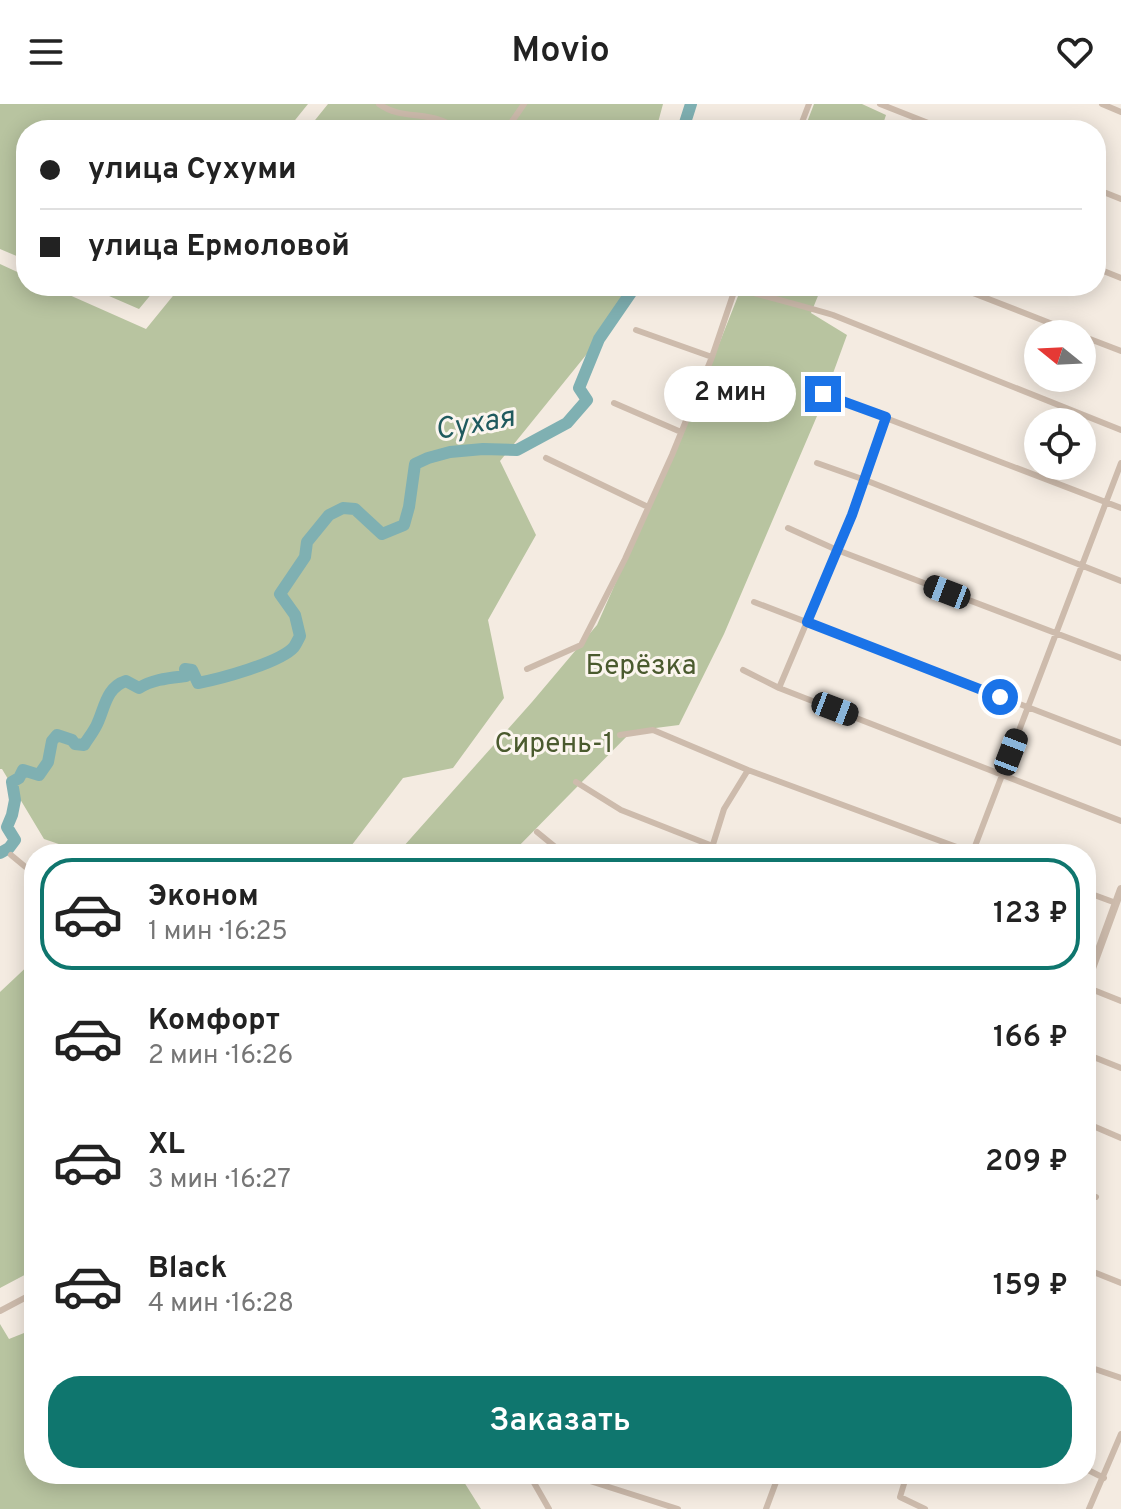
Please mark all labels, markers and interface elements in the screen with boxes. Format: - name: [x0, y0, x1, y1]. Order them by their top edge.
- text: Movio: [511, 29, 610, 75]
- icon: menu: [24, 30, 68, 74]
- icon: heart: [1053, 30, 1097, 74]
- text: улица Сухуми: [88, 152, 297, 189]
- text: улица Ермоловой: [88, 229, 350, 266]
- north arrow: [1024, 320, 1096, 392]
- map controls: [1024, 320, 1096, 480]
- callout: 2 мин: [663, 366, 795, 422]
- route end: [805, 376, 841, 412]
- text: 2 мин: [694, 377, 766, 410]
- water label: Сухая: [432, 400, 518, 450]
- button: locate: [1024, 408, 1096, 480]
- car: [920, 572, 974, 612]
- park label: Берёзка: [586, 649, 696, 685]
- route start: [982, 679, 1018, 715]
- car: [808, 689, 862, 729]
- car: [991, 725, 1031, 779]
- park label: Сирень-1: [495, 727, 613, 763]
- icon: car: [52, 878, 124, 950]
- text: Эконом: [148, 879, 259, 916]
- text: 123 ₽: [993, 896, 1068, 933]
- text: 1 мин · 16:25: [148, 916, 288, 949]
- icon: car: [52, 1002, 124, 1074]
- text: Комфорт: [148, 1003, 280, 1040]
- text: 166 ₽: [993, 1020, 1068, 1057]
- text: 2 мин · 16:26: [148, 1040, 293, 1073]
- icon: car: [52, 1126, 124, 1198]
- text: XL: [148, 1127, 185, 1164]
- text: 209 ₽: [985, 1144, 1068, 1181]
- text: 3 мин · 16:27: [148, 1164, 291, 1197]
- icon: car: [52, 1250, 124, 1322]
- text: Black: [148, 1251, 227, 1288]
- text: 159 ₽: [993, 1268, 1068, 1305]
- text: 4 мин · 16:28: [148, 1288, 294, 1321]
- button: Заказать: [48, 1376, 1072, 1468]

